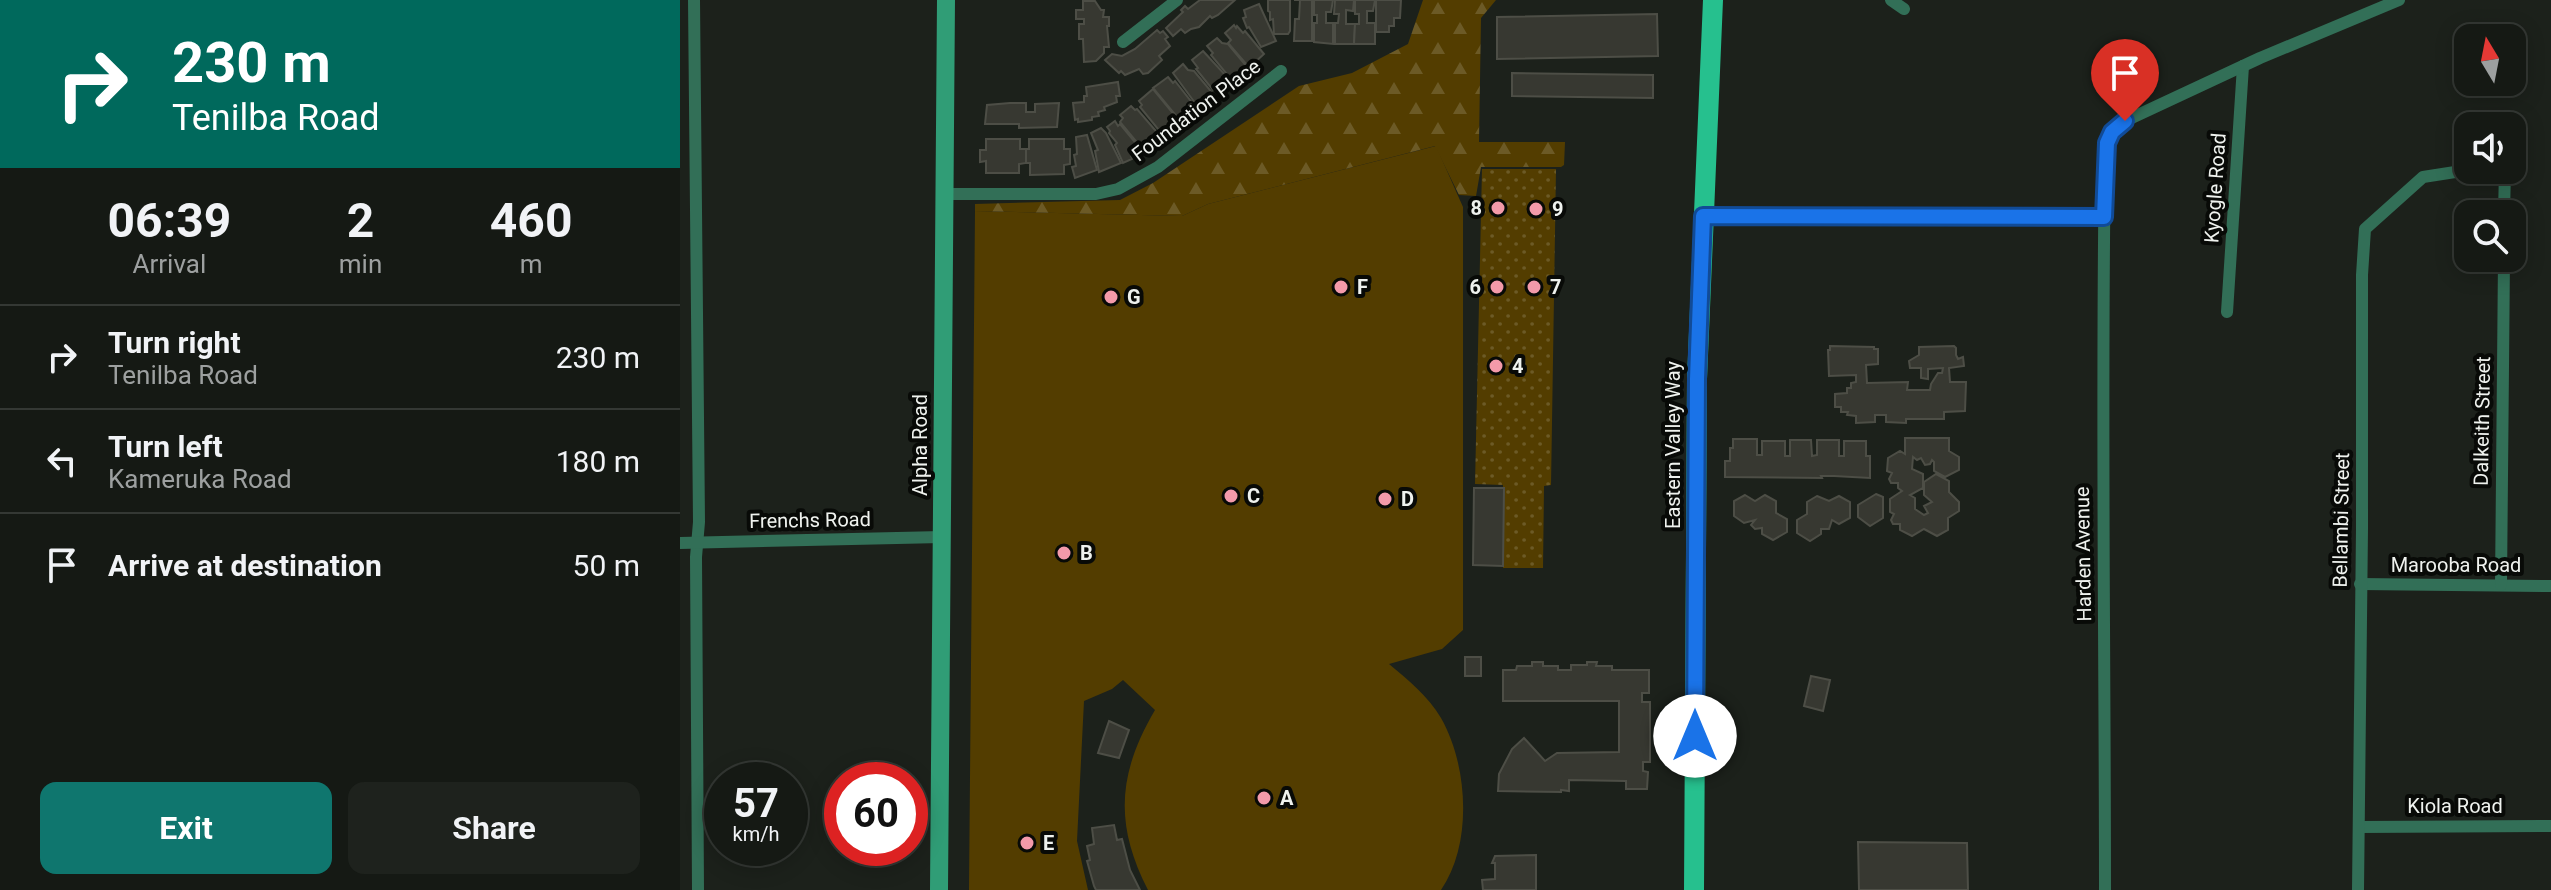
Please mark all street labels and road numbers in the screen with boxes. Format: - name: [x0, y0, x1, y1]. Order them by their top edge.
- street label: Foundation Place: [1127, 54, 1265, 166]
- street label: Kyogle Road: [2199, 132, 2231, 244]
- street label: Dalkeith Street: [2469, 356, 2495, 486]
- street label: Eastern Valley Way: [1661, 361, 1685, 529]
- street label: Alpha Road: [908, 394, 932, 496]
- street label: Bellambi Street: [2328, 452, 2354, 588]
- street label: Harden Avenue: [2070, 486, 2096, 622]
- street label: Frenchs Road: [749, 507, 871, 533]
- street label: Marooba Road: [2391, 553, 2521, 577]
- street label: Kiola Road: [2407, 794, 2503, 818]

